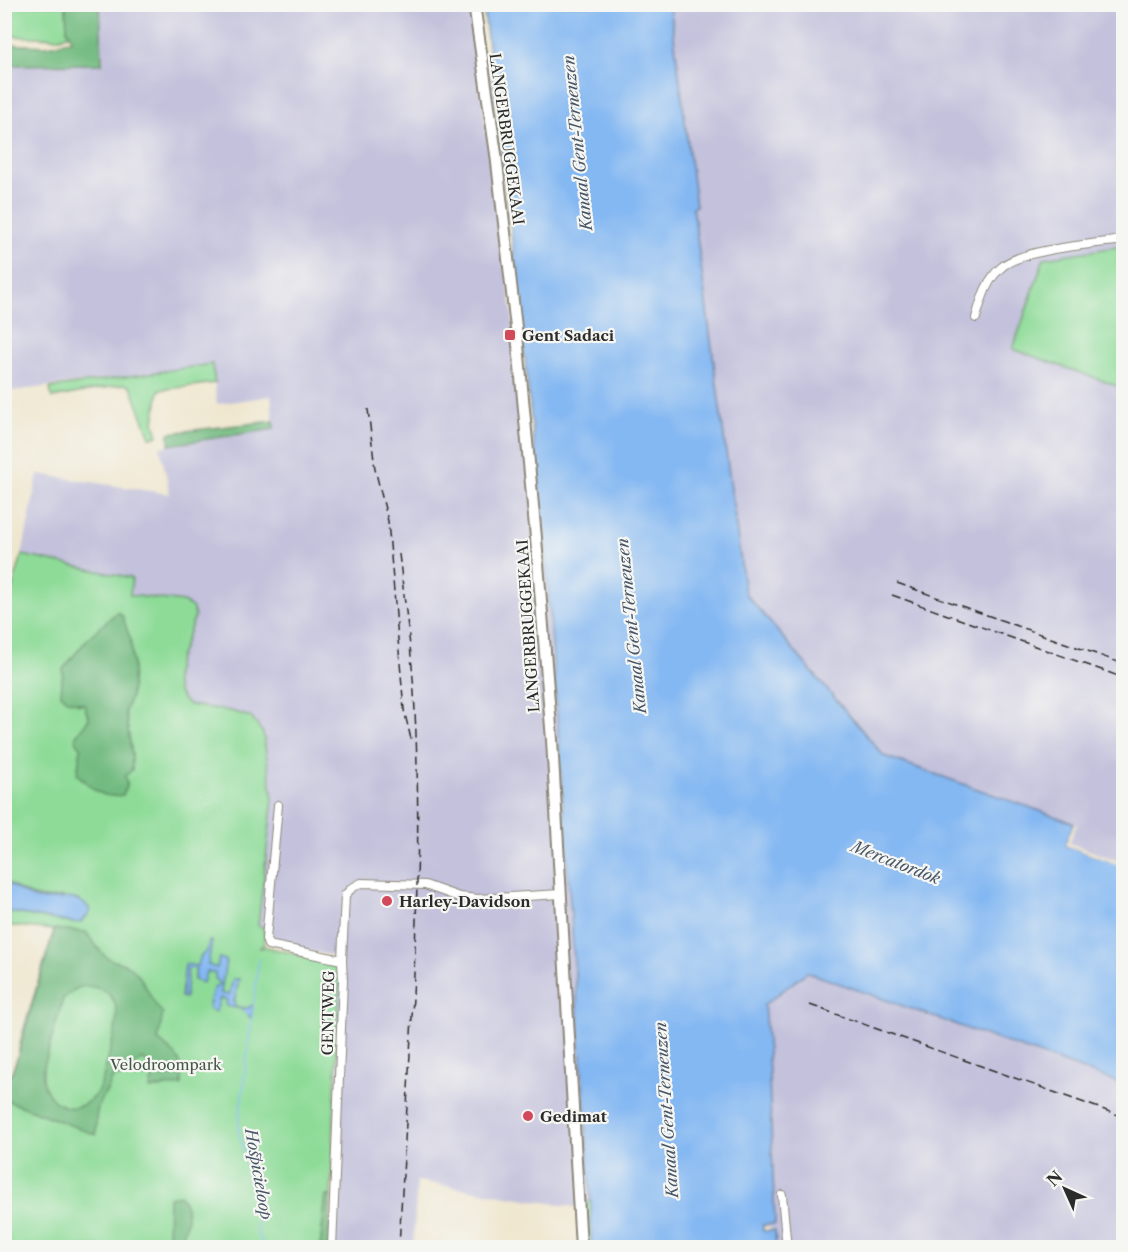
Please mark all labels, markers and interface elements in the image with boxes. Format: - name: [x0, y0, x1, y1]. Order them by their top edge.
- street label: LANGERBRUGGEKAAI: [486, 52, 528, 226]
- water label: Kanaal Gent-Terneuzen: [558, 54, 596, 234]
- place label: Gent Sadaci: [522, 326, 615, 345]
- marker: Gent Sadaci: [503, 328, 517, 342]
- water label: Kanaal Gent-Terneuzen: [612, 537, 650, 717]
- street label: LANGERBRUGGEKAAI: [512, 539, 544, 713]
- water label: Mercatordok: [847, 835, 944, 888]
- place label: Harley-Davidson: [399, 892, 531, 911]
- marker: Harley-Davidson: [380, 894, 394, 908]
- street label: GENTWEG: [318, 970, 338, 1056]
- water label: Kanaal Gent-Terneuzen: [650, 1021, 682, 1201]
- park label: Velodroompark: [109, 1055, 223, 1074]
- place label: Gedimat: [540, 1107, 607, 1126]
- marker: Gedimat: [521, 1109, 535, 1123]
- water label: Hospicieloop: [241, 1125, 277, 1221]
- north arrow: [1035, 1159, 1095, 1219]
- text: N: [1042, 1166, 1066, 1190]

